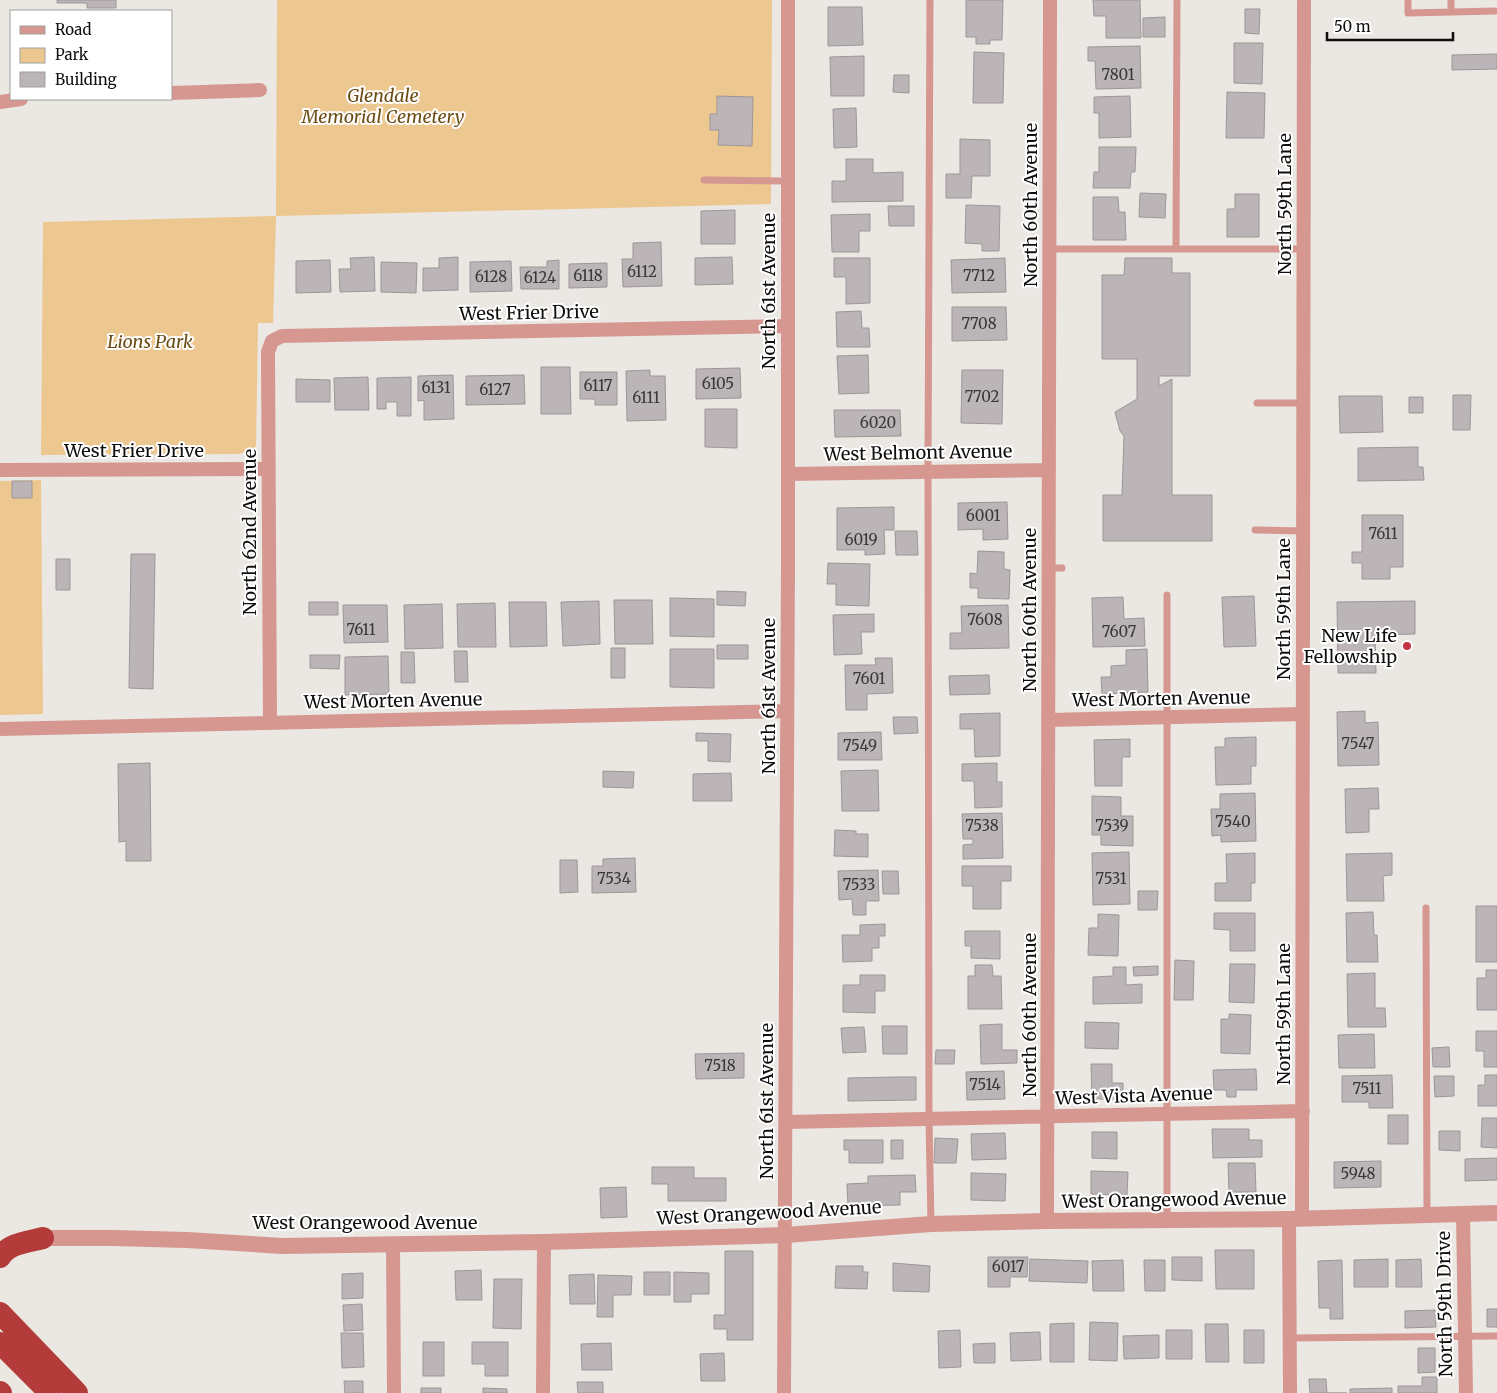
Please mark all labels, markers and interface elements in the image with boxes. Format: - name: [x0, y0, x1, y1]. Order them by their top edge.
- legend: [10, 10, 172, 100]
- scale bar: [1327, 10, 1453, 42]
- text: 50 m: [1334, 17, 1371, 36]
- text: Road: [55, 20, 91, 39]
- text: Park: [55, 45, 89, 64]
- house number: 7801: [1102, 65, 1135, 84]
- text: Building: [55, 70, 117, 89]
- park label: Glendale Memorial Cemetery: [301, 84, 464, 128]
- street label: North 60th Avenue: [1019, 123, 1042, 287]
- street label: North 59th Lane: [1273, 133, 1296, 275]
- street label: North 61st Avenue: [757, 213, 780, 369]
- house number: 6112: [627, 262, 657, 281]
- house number: 6118: [573, 266, 603, 285]
- house number: 7712: [963, 266, 995, 285]
- house number: 6128: [475, 267, 507, 286]
- house number: 6124: [524, 268, 556, 287]
- street label: West Frier Drive: [458, 300, 599, 325]
- house number: 7708: [961, 314, 997, 333]
- park label: Lions Park: [107, 330, 193, 353]
- house number: 6105: [702, 374, 734, 393]
- house number: 6117: [584, 376, 613, 395]
- house number: 6131: [421, 378, 451, 397]
- house number: 6127: [479, 380, 511, 399]
- house number: 7702: [965, 387, 999, 406]
- house number: 6111: [632, 388, 660, 407]
- house number: 6020: [860, 413, 896, 432]
- street label: West Frier Drive: [63, 439, 204, 462]
- street label: West Belmont Avenue: [822, 439, 1013, 466]
- street label: North 62nd Avenue: [238, 449, 261, 615]
- house number: 6001: [966, 506, 1001, 525]
- house number: 7611: [1369, 524, 1398, 543]
- street label: North 60th Avenue: [1018, 528, 1041, 692]
- house number: 6019: [844, 530, 878, 549]
- street label: North 59th Lane: [1272, 538, 1295, 680]
- house number: 7608: [967, 610, 1003, 629]
- street label: North 61st Avenue: [757, 618, 780, 774]
- house number: 7611: [347, 620, 376, 639]
- house number: 7607: [1102, 622, 1137, 641]
- place label: New Life Fellowship: [1303, 624, 1397, 668]
- marker: New Life Fellowship: [1401, 640, 1413, 652]
- house number: 7601: [853, 669, 886, 688]
- street label: West Morten Avenue: [1071, 685, 1250, 712]
- street label: West Morten Avenue: [303, 687, 482, 714]
- house number: 7547: [1342, 734, 1375, 753]
- house number: 7549: [843, 736, 877, 755]
- house number: 7540: [1215, 812, 1251, 831]
- house number: 7538: [965, 816, 999, 835]
- house number: 7539: [1095, 816, 1129, 835]
- house number: 7534: [597, 869, 631, 888]
- house number: 7531: [1096, 869, 1127, 888]
- house number: 7533: [843, 875, 875, 894]
- street label: North 60th Avenue: [1018, 933, 1041, 1097]
- street label: North 59th Lane: [1272, 943, 1295, 1085]
- street label: North 61st Avenue: [755, 1023, 778, 1179]
- house number: 7518: [704, 1056, 736, 1075]
- house number: 7514: [969, 1075, 1001, 1094]
- house number: 7511: [1352, 1079, 1382, 1098]
- street label: West Vista Avenue: [1054, 1081, 1213, 1110]
- house number: 5948: [1340, 1164, 1376, 1183]
- street label: West Orangewood Avenue: [1060, 1186, 1287, 1213]
- street label: West Orangewood Avenue: [655, 1195, 882, 1230]
- street label: West Orangewood Avenue: [252, 1211, 477, 1234]
- street label: North 59th Drive: [1432, 1231, 1457, 1377]
- house number: 6017: [992, 1257, 1025, 1276]

